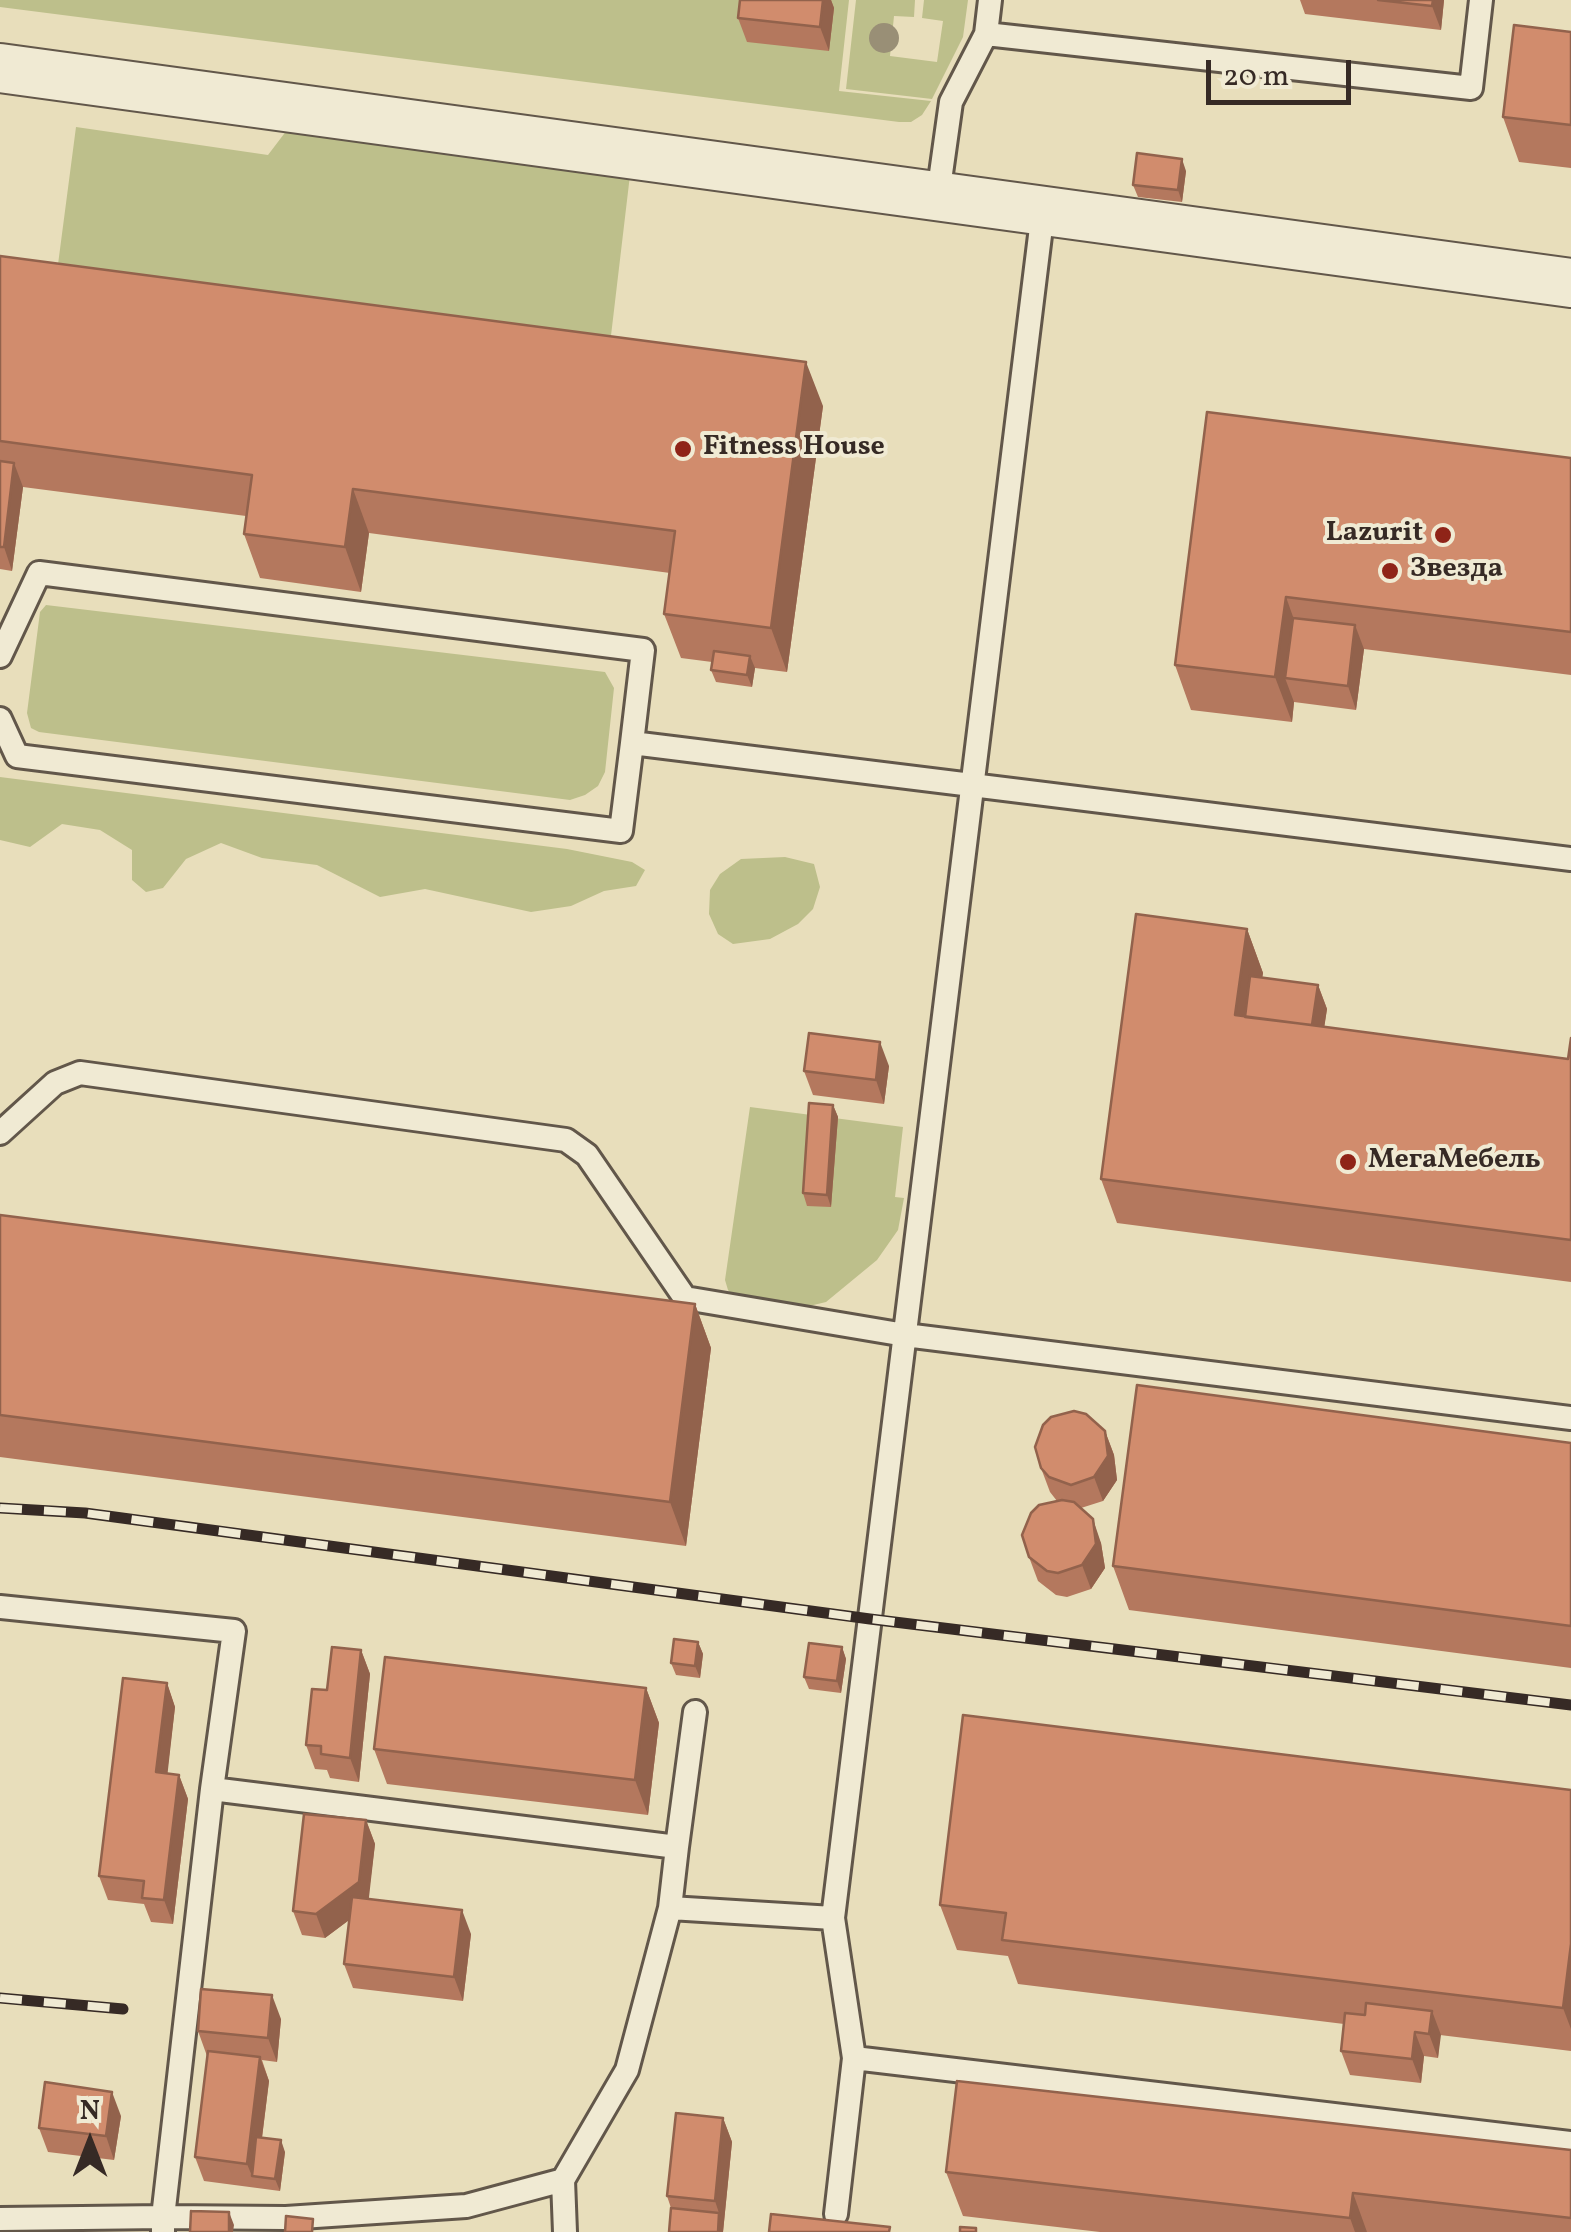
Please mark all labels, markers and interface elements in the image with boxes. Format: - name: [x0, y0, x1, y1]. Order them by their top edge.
- scale bar: [1211, 40, 1356, 102]
- text: 20 m: [1223, 56, 1289, 98]
- place label: Fitness House: [703, 432, 885, 466]
- marker: Fitness House: [672, 438, 694, 460]
- place label: Lazurit: [1326, 518, 1423, 552]
- marker: Lazurit: [1432, 524, 1454, 546]
- place label: Звезда: [1410, 554, 1503, 588]
- marker: Звезда: [1379, 560, 1401, 582]
- place label: МегаМебель: [1368, 1145, 1541, 1179]
- marker: МегаМебель: [1337, 1151, 1359, 1173]
- north arrow: [40, 2092, 140, 2192]
- text: N: [80, 2092, 100, 2131]

